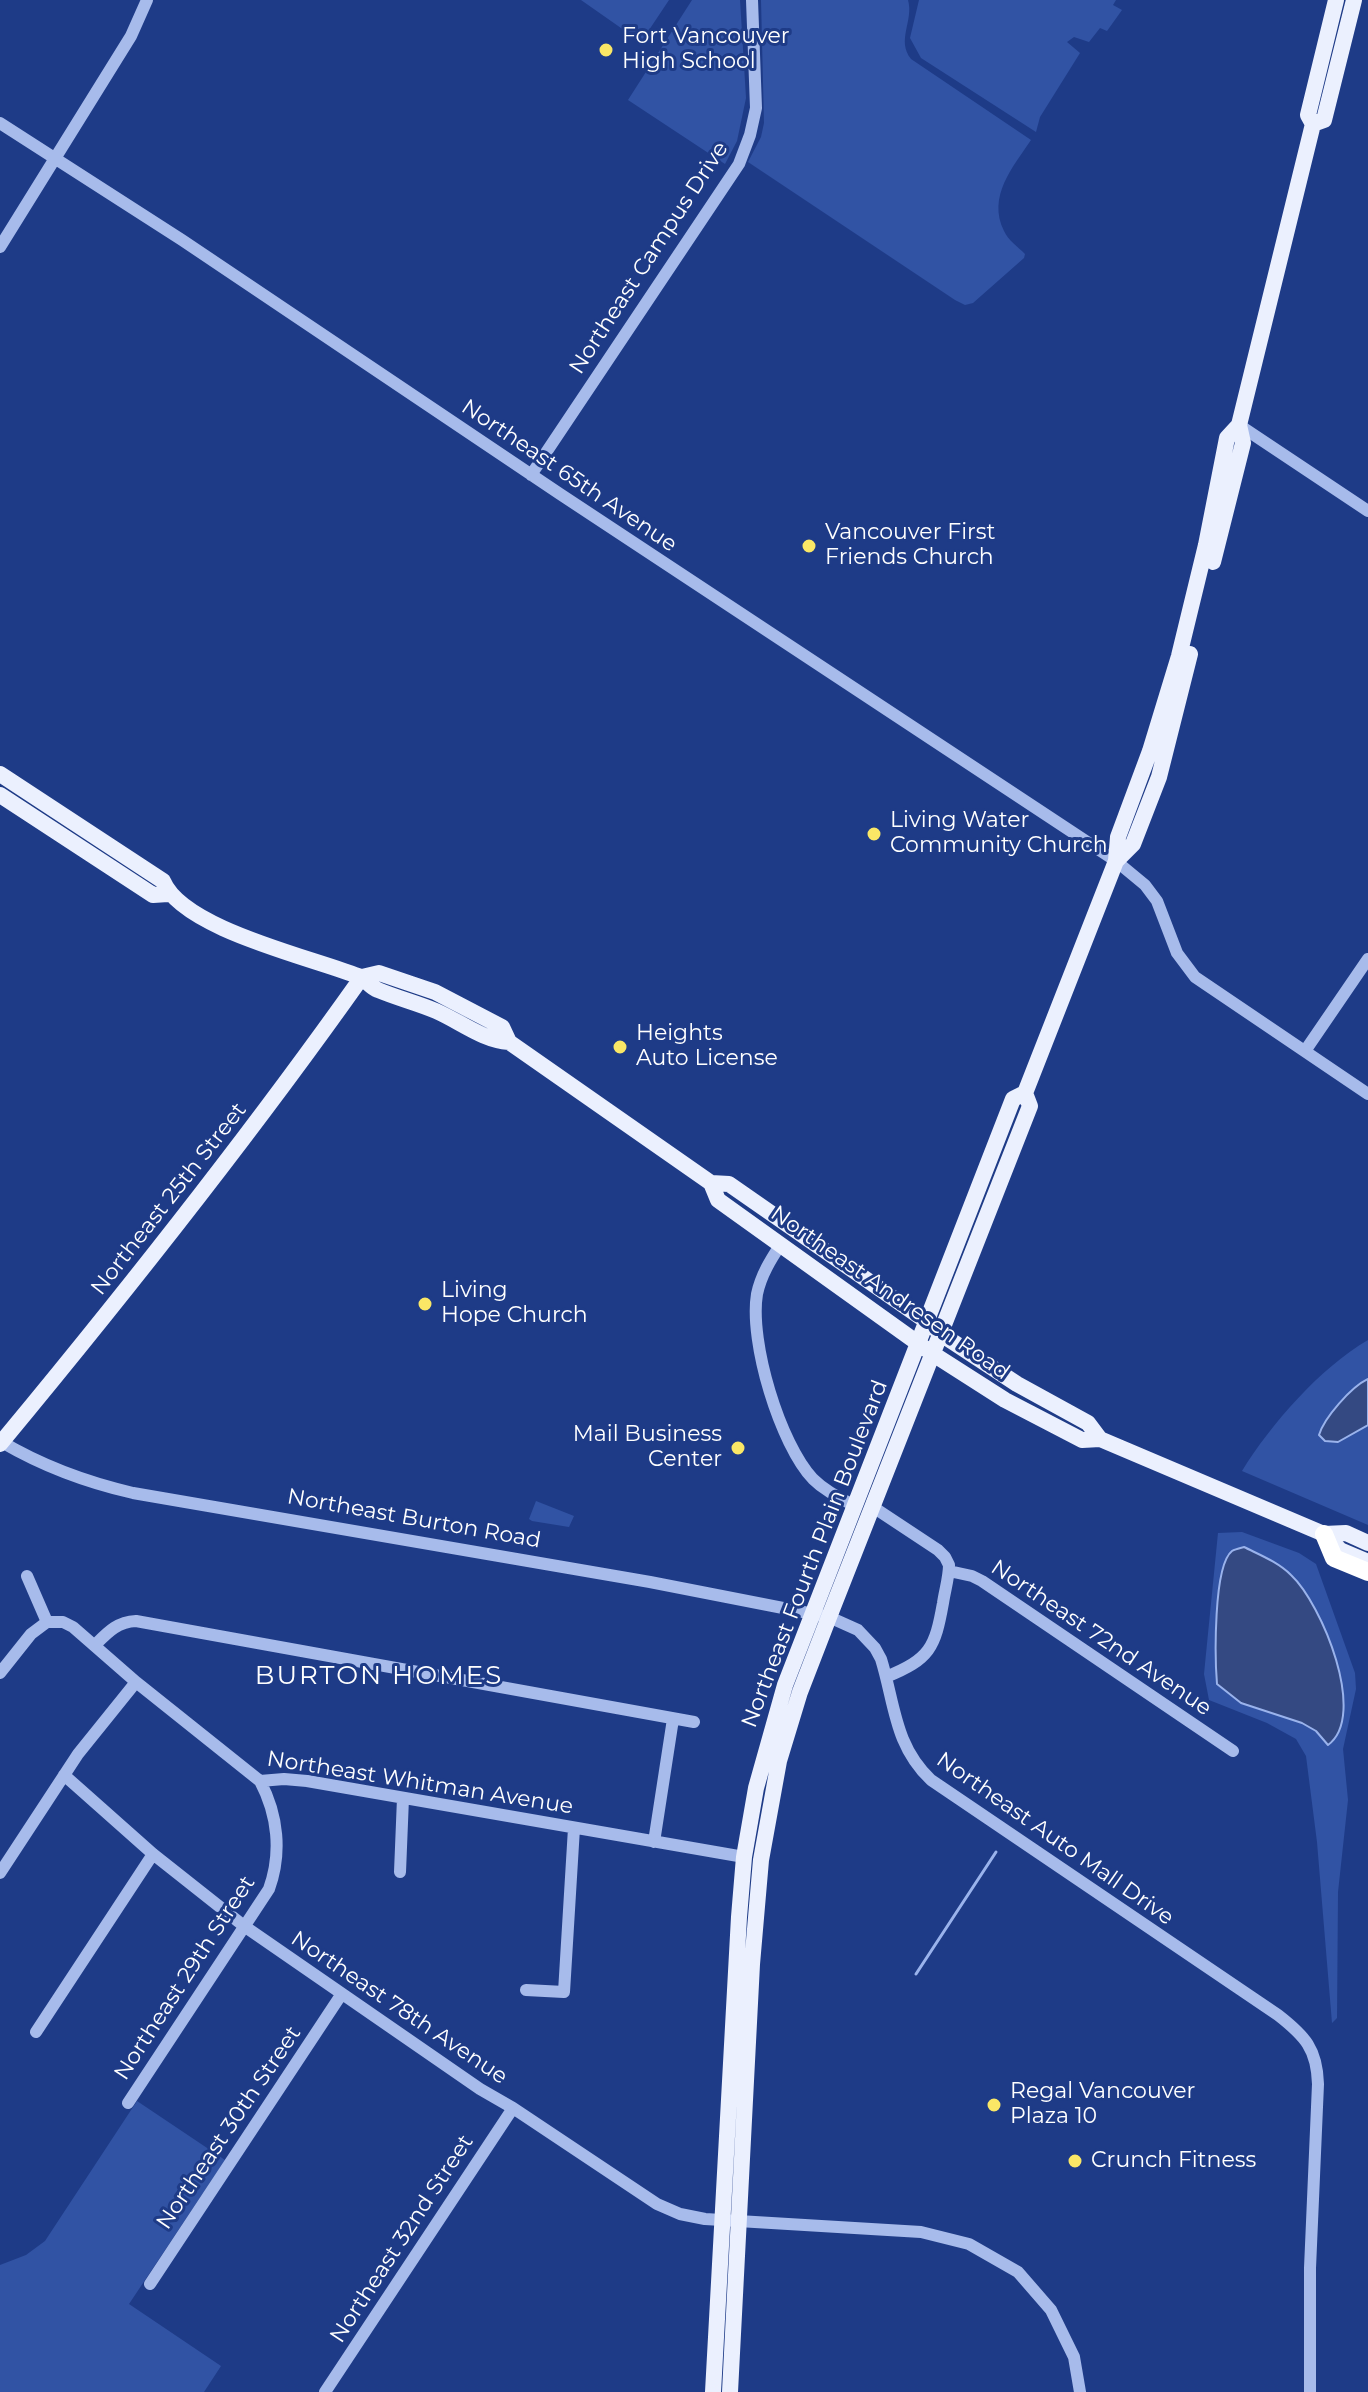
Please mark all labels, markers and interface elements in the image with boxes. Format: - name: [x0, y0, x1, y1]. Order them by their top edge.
- place label: Fort Vancouver High School: [622, 24, 790, 76]
- marker: Fort Vancouver High School: [597, 41, 615, 59]
- street label: Northeast Campus Drive: [564, 137, 734, 379]
- street label: Northeast 65th Avenue: [456, 394, 682, 558]
- place label: Vancouver First Friends Church: [825, 520, 996, 572]
- marker: Vancouver First Friends Church: [800, 537, 818, 555]
- place label: Living Water Community Church: [890, 808, 1108, 860]
- marker: Living Water Community Church: [865, 825, 883, 843]
- place label: Heights Auto License: [636, 1021, 778, 1072]
- marker: Heights Auto License: [611, 1038, 629, 1056]
- street label: Northeast 25th Street: [86, 1097, 252, 1301]
- street label: Northeast Andresen Road: [765, 1200, 1015, 1386]
- place label: Living Hope Church: [441, 1278, 588, 1330]
- marker: Living Hope Church: [416, 1295, 434, 1313]
- street label: Northeast Fourth Plain Boulevard: [736, 1376, 894, 1732]
- place label: Mail Business Center: [573, 1422, 722, 1474]
- marker: Mail Business Center: [729, 1439, 747, 1457]
- street label: Northeast Burton Road: [285, 1484, 543, 1554]
- street label: Northeast 72nd Avenue: [986, 1554, 1216, 1722]
- district label: BURTON HOMES: [255, 1660, 503, 1692]
- street label: Northeast Whitman Avenue: [265, 1746, 575, 1820]
- street label: Northeast Auto Mall Drive: [931, 1747, 1179, 1931]
- street label: Northeast 29th Street: [109, 1871, 261, 2085]
- street label: Northeast 78th Avenue: [286, 1926, 512, 2090]
- street label: Northeast 30th Street: [151, 2021, 307, 2235]
- place label: Regal Vancouver Plaza 10: [1010, 2079, 1195, 2130]
- marker: Regal Vancouver Plaza 10: [985, 2096, 1003, 2114]
- street label: Northeast 32nd Street: [325, 2130, 479, 2348]
- place label: Crunch Fitness: [1091, 2148, 1256, 2174]
- marker: Crunch Fitness: [1066, 2152, 1084, 2170]

